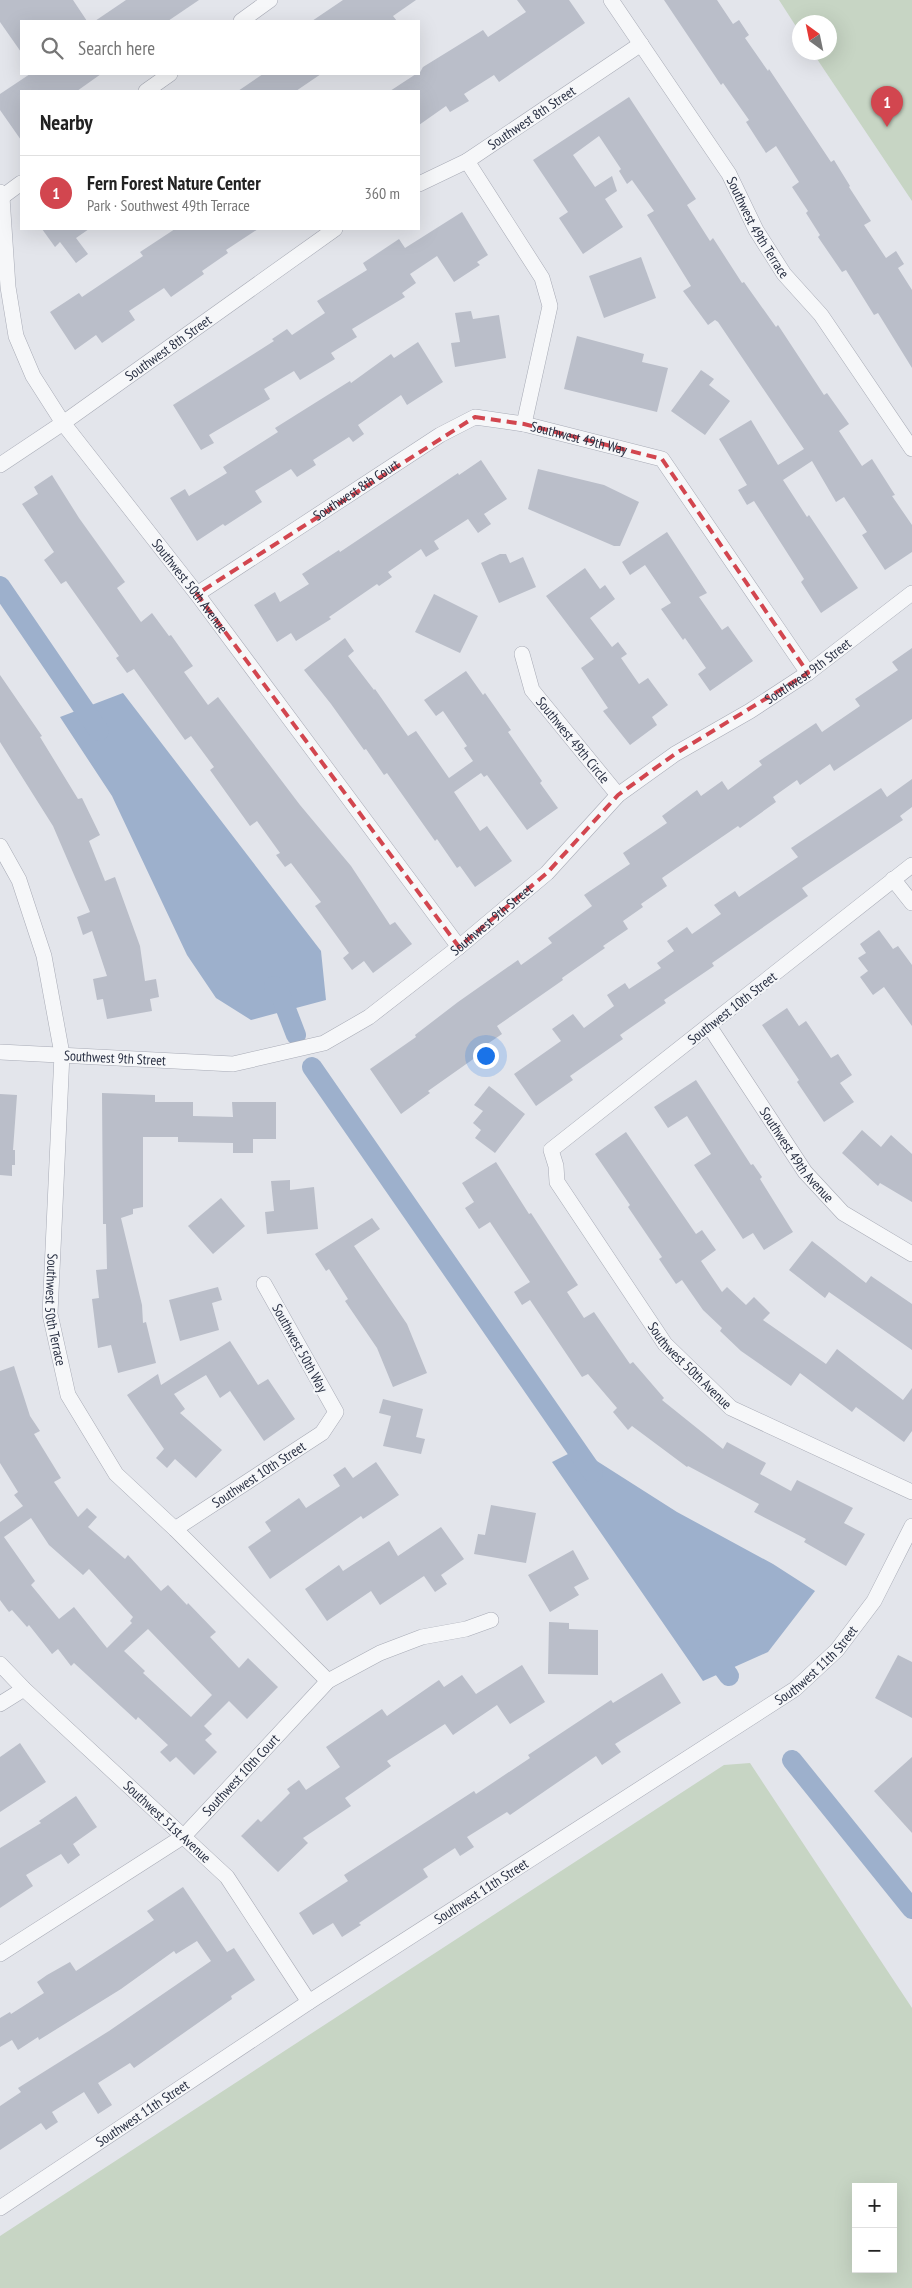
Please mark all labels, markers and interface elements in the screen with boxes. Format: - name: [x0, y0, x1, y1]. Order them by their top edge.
- north arrow: [792, 15, 837, 60]
- search box: [20, 20, 420, 75]
- icon: search: [38, 34, 66, 62]
- text: Search here: [78, 36, 155, 60]
- street label: Southwest 8th Street: [484, 82, 579, 154]
- pin: 1: [871, 86, 903, 127]
- text: Nearby: [40, 109, 93, 136]
- text: Fern Forest Nature Center: [87, 171, 261, 195]
- street label: Southwest 49th Terrace: [723, 174, 793, 283]
- text: 1: [52, 183, 60, 203]
- text: 360 m: [365, 183, 400, 203]
- text: Park · Southwest 49th Terrace: [87, 195, 250, 215]
- street label: Southwest 8th Street: [122, 311, 215, 385]
- street label: Southwest 49th Way: [529, 417, 630, 459]
- street label: Southwest 8th Court: [310, 455, 403, 525]
- street label: Southwest 50th Avenue: [148, 535, 232, 637]
- street label: Southwest 9th Street: [761, 634, 855, 708]
- street label: Southwest 49th Circle: [532, 693, 614, 787]
- street label: Southwest 9th Street: [447, 880, 536, 959]
- street label: Southwest 10th Street: [684, 968, 780, 1048]
- your location: [473, 1043, 499, 1069]
- street label: Southwest 9th Street: [63, 1046, 166, 1070]
- street label: Southwest 49th Avenue: [756, 1104, 838, 1206]
- street label: Southwest 50th Terrace: [41, 1253, 70, 1368]
- street label: Southwest 50th Way: [268, 1300, 332, 1396]
- street label: Southwest 50th Avenue: [644, 1319, 736, 1413]
- street label: Southwest 10th Street: [208, 1437, 309, 1511]
- street label: Southwest 11th Street: [771, 1622, 861, 1709]
- street label: Southwest 10th Court: [198, 1730, 283, 1820]
- street label: Southwest 51st Avenue: [120, 1777, 215, 1867]
- street label: Southwest 11th Street: [431, 1854, 532, 1928]
- street label: Southwest 11th Street: [92, 2076, 192, 2151]
- map controls: [852, 2183, 897, 2273]
- button: +: [852, 2183, 897, 2228]
- button: −: [852, 2228, 897, 2273]

